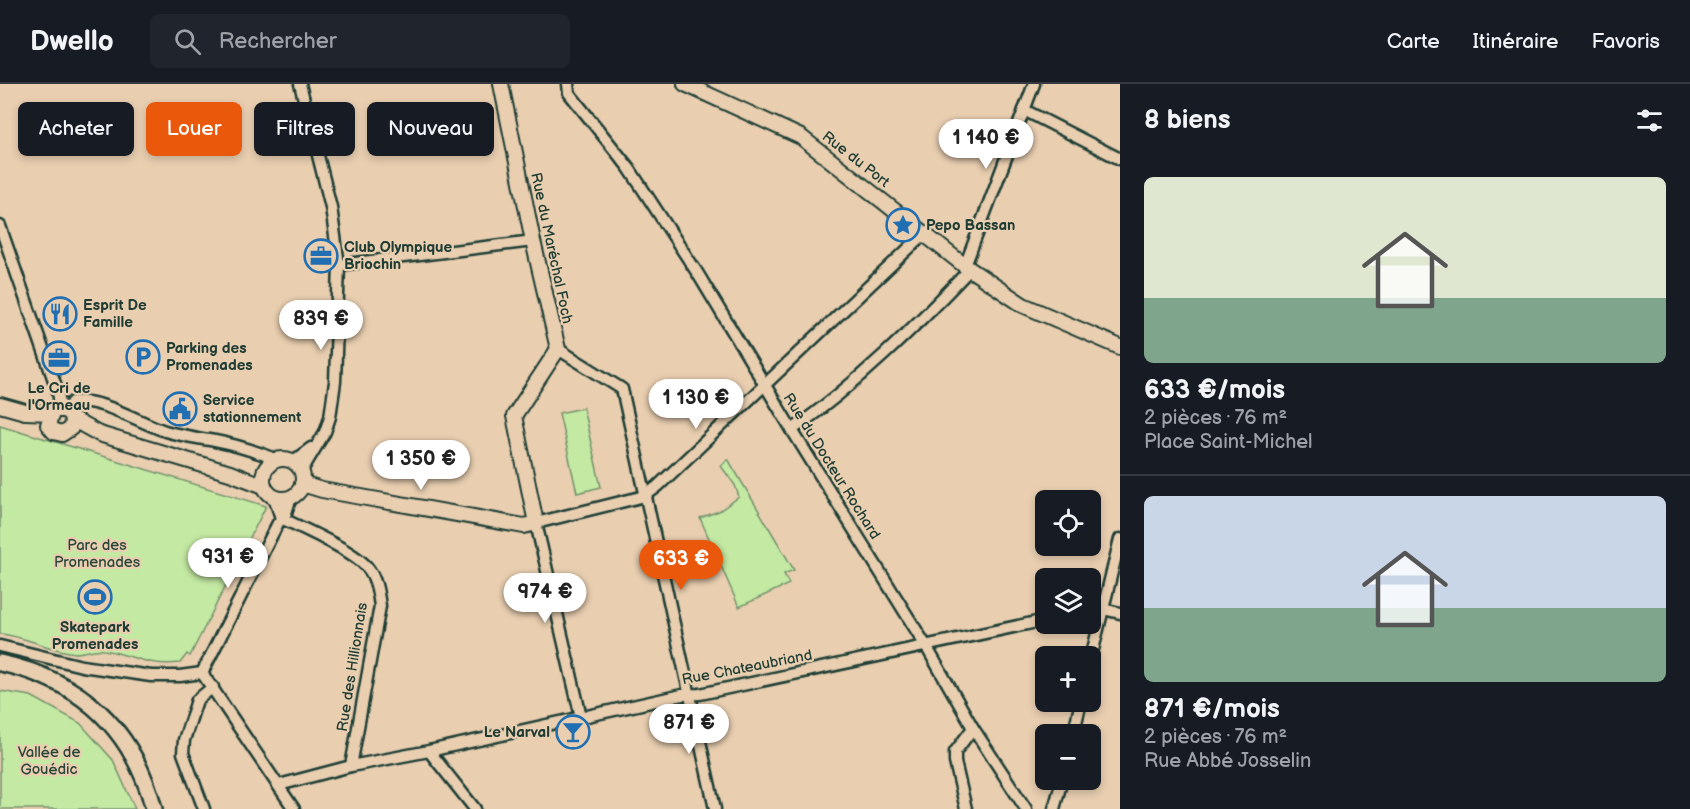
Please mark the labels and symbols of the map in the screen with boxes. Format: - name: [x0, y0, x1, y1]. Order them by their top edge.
- pin: 1 140 €: [931, 119, 1041, 170]
- street label: Rue du Port: [818, 127, 894, 192]
- street label: Rue du Maréchal Foch: [526, 171, 577, 325]
- place icon: Pepo Bassan: [885, 207, 921, 243]
- place label: Pepo Bassan: [926, 216, 1015, 235]
- office icon: Club Olympique Briochin: [303, 238, 339, 274]
- place label: Club Olympique Briochin: [344, 238, 452, 274]
- restaurant icon: Esprit De Famille: [42, 296, 78, 332]
- place label: Esprit De Famille: [83, 296, 147, 332]
- pin: 839 €: [279, 300, 363, 351]
- parking icon: Parking des Promenades: [125, 339, 161, 375]
- place label: Parking des Promenades: [166, 339, 253, 375]
- office icon: Le Cri de l'Ormeau: [41, 340, 77, 376]
- place label: Le Cri de l'Ormeau: [28, 379, 91, 415]
- pin: 1 130 €: [641, 379, 751, 430]
- street label: Rue du Docteur Rochard: [779, 390, 884, 543]
- public building icon: Service stationnement: [162, 391, 198, 427]
- place label: Service stationnement: [203, 391, 301, 427]
- pin: 1 350 €: [366, 440, 476, 491]
- park label: Parc des Promenades: [54, 536, 141, 572]
- pin: 931 €: [186, 538, 270, 589]
- pin: 633 €: [639, 540, 723, 591]
- pin: 974 €: [503, 573, 587, 624]
- sports icon: Skatepark Promenades: [77, 579, 113, 615]
- street label: Rue des Hillionnais: [333, 601, 372, 733]
- place label: Skatepark Promenades: [52, 618, 138, 654]
- street label: Rue Chateaubriand: [680, 646, 814, 689]
- pin: 871 €: [647, 704, 731, 755]
- bar icon: Le Narval: [555, 714, 591, 750]
- place label: Le Narval: [484, 723, 550, 742]
- park label: Vallée de Gouédic: [18, 743, 80, 779]

